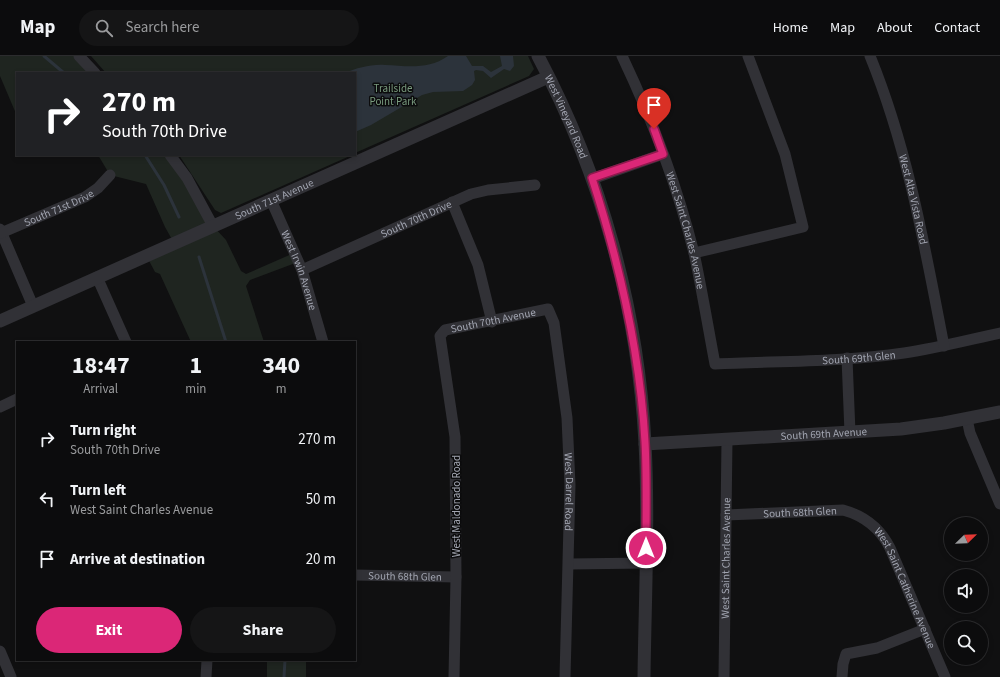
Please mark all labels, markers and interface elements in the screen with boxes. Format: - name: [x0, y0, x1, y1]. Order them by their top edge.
- search box: [79, 10, 359, 46]
- text: Map: [20, 14, 55, 41]
- icon: search: [93, 17, 115, 39]
- text: Search here: [125, 17, 199, 38]
- text: Home: [773, 18, 808, 38]
- text: Map: [830, 18, 855, 38]
- text: About: [877, 18, 912, 38]
- text: Contact: [934, 18, 980, 38]
- street label: West Vineyard Road: [541, 72, 591, 161]
- park label: Trailside Point Park: [369, 81, 417, 109]
- text: 270 m: [102, 82, 176, 122]
- icon: right: [36, 88, 88, 140]
- pin: [637, 88, 671, 129]
- icon: arrive: [643, 94, 665, 116]
- text: South 70th Drive: [102, 119, 227, 144]
- street label: West Alta Vista Road: [896, 153, 931, 246]
- street label: West Saint Charles Avenue: [663, 169, 709, 291]
- street label: South 71st Avenue: [232, 175, 316, 223]
- street label: South 71st Drive: [22, 185, 97, 230]
- street label: South 70th Drive: [378, 196, 454, 241]
- street label: West Irwin Avenue: [278, 228, 321, 313]
- street label: South 70th Avenue: [449, 304, 537, 336]
- street label: South 69th Glen: [822, 347, 896, 368]
- text: 18:47: [72, 348, 130, 383]
- text: 1: [190, 348, 202, 383]
- text: 340: [262, 348, 300, 383]
- text: Arrival: [83, 380, 118, 398]
- text: min: [185, 380, 206, 398]
- text: m: [276, 380, 287, 398]
- text: Turn right: [70, 420, 136, 441]
- street label: South 69th Avenue: [780, 423, 868, 444]
- icon: right: [36, 428, 58, 450]
- text: 270 m: [298, 429, 336, 450]
- text: South 70th Drive: [70, 441, 160, 459]
- street label: West Darrel Road: [561, 452, 578, 531]
- street label: West Maldonado Road: [449, 455, 464, 557]
- text: Turn left: [70, 480, 126, 501]
- icon: left: [36, 488, 58, 510]
- text: 50 m: [306, 489, 336, 510]
- street label: West Saint Charles Avenue: [717, 497, 734, 619]
- text: West Saint Charles Avenue: [70, 501, 213, 519]
- street label: South 68th Glen: [763, 503, 837, 521]
- north arrow: [944, 517, 988, 561]
- map controls: [944, 517, 988, 665]
- street label: West Saint Catherine Avenue: [871, 524, 940, 651]
- position arrow: [625, 527, 667, 569]
- icon: arrive: [36, 548, 58, 570]
- text: Arrive at destination: [70, 549, 205, 570]
- text: 20 m: [306, 549, 336, 570]
- street label: South 68th Glen: [368, 568, 442, 584]
- button: sound: [944, 569, 988, 613]
- button: Exit: [36, 607, 182, 653]
- button: Share: [190, 607, 336, 653]
- button: search: [944, 621, 988, 665]

